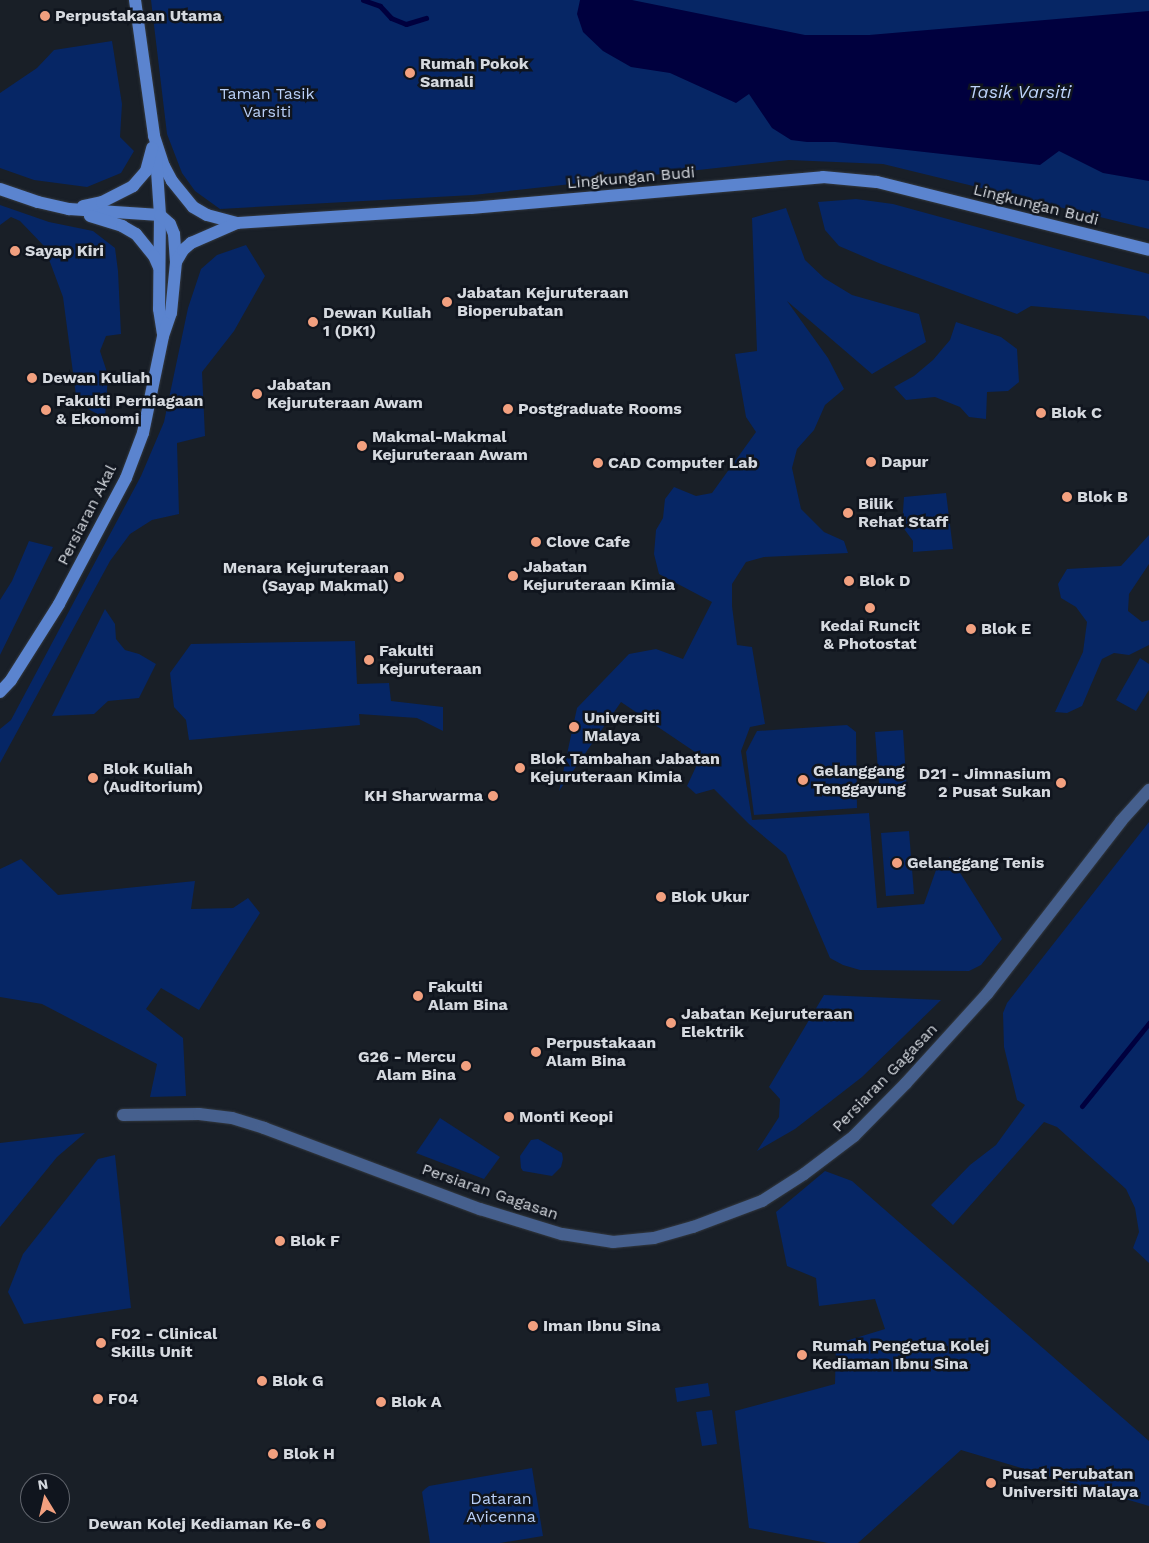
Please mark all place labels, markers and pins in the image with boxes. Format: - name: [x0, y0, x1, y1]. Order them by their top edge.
- place label: Perpustakaan Utama: [55, 6, 222, 26]
- marker: Perpustakaan Utama: [39, 10, 51, 22]
- place label: Rumah Pokok Samali: [420, 54, 529, 92]
- marker: Rumah Pokok Samali: [404, 67, 416, 79]
- place label: Sayap Kiri: [25, 241, 104, 261]
- marker: Sayap Kiri: [9, 245, 21, 257]
- place label: Jabatan Kejuruteraan Bioperubatan: [457, 283, 629, 321]
- marker: Jabatan Kejuruteraan Bioperubatan: [441, 296, 453, 308]
- place label: Dewan Kuliah 1 (DK1): [323, 303, 431, 341]
- marker: Dewan Kuliah 1 (DK1): [307, 316, 319, 328]
- place label: Dewan Kuliah: [42, 368, 150, 388]
- marker: Dewan Kuliah: [26, 372, 38, 384]
- place label: Jabatan Kejuruteraan Awam: [267, 375, 423, 413]
- marker: Jabatan Kejuruteraan Awam: [251, 388, 263, 400]
- place label: Fakulti Perniagaan & Ekonomi: [56, 391, 203, 429]
- place label: Postgraduate Rooms: [518, 399, 682, 419]
- marker: Postgraduate Rooms: [502, 403, 514, 415]
- place label: Blok C: [1051, 403, 1102, 423]
- marker: Fakulti Perniagaan & Ekonomi: [40, 404, 52, 416]
- marker: Blok C: [1035, 407, 1047, 419]
- place label: Makmal-Makmal Kejuruteraan Awam: [372, 427, 528, 465]
- marker: Makmal-Makmal Kejuruteraan Awam: [356, 440, 368, 452]
- place label: Dapur: [881, 452, 928, 472]
- place label: CAD Computer Lab: [608, 453, 758, 473]
- marker: Dapur: [865, 456, 877, 468]
- marker: CAD Computer Lab: [592, 457, 604, 469]
- place label: Blok B: [1077, 487, 1128, 507]
- marker: Blok B: [1061, 491, 1073, 503]
- place label: Bilik Rehat Staff: [858, 494, 948, 532]
- marker: Bilik Rehat Staff: [842, 507, 854, 519]
- place label: Clove Cafe: [546, 532, 630, 552]
- marker: Clove Cafe: [530, 536, 542, 548]
- place label: Jabatan Kejuruteraan Kimia: [523, 557, 675, 595]
- place label: Menara Kejuruteraan (Sayap Makmal): [223, 558, 389, 596]
- marker: Jabatan Kejuruteraan Kimia: [507, 570, 519, 582]
- marker: Menara Kejuruteraan (Sayap Makmal): [393, 571, 405, 583]
- place label: Blok D: [859, 571, 911, 591]
- marker: Blok D: [843, 575, 855, 587]
- marker: Kedai Runcit & Photostat: [864, 602, 876, 614]
- place label: Kedai Runcit & Photostat: [820, 616, 920, 654]
- place label: Blok E: [981, 619, 1031, 639]
- marker: Blok E: [965, 623, 977, 635]
- place label: Fakulti Kejuruteraan: [379, 641, 482, 679]
- marker: Fakulti Kejuruteraan: [363, 654, 375, 666]
- place label: Universiti Malaya: [584, 708, 660, 746]
- marker: Universiti Malaya: [568, 721, 580, 733]
- place label: Blok Tambahan Jabatan Kejuruteraan Kimia: [530, 749, 721, 787]
- place label: Blok Kuliah (Auditorium): [103, 759, 203, 797]
- place label: Gelanggang Tenggayung: [813, 761, 906, 799]
- marker: Blok Tambahan Jabatan Kejuruteraan Kimia: [514, 762, 526, 774]
- place label: D21 - Jimnasium 2 Pusat Sukan: [919, 764, 1051, 802]
- marker: Blok Kuliah (Auditorium): [87, 772, 99, 784]
- marker: Gelanggang Tenggayung: [797, 774, 809, 786]
- marker: D21 - Jimnasium 2 Pusat Sukan: [1055, 777, 1067, 789]
- place label: KH Sharwarma: [364, 786, 483, 806]
- marker: KH Sharwarma: [487, 790, 499, 802]
- place label: Gelanggang Tenis: [907, 853, 1044, 873]
- marker: Gelanggang Tenis: [891, 857, 903, 869]
- place label: Blok Ukur: [671, 887, 749, 907]
- marker: Blok Ukur: [655, 891, 667, 903]
- place label: Fakulti Alam Bina: [428, 977, 508, 1015]
- marker: Fakulti Alam Bina: [412, 990, 424, 1002]
- place label: Jabatan Kejuruteraan Elektrik: [681, 1004, 853, 1042]
- marker: Jabatan Kejuruteraan Elektrik: [665, 1017, 677, 1029]
- place label: Perpustakaan Alam Bina: [546, 1033, 656, 1071]
- marker: Perpustakaan Alam Bina: [530, 1046, 542, 1058]
- place label: G26 - Mercu Alam Bina: [358, 1047, 456, 1085]
- marker: G26 - Mercu Alam Bina: [460, 1060, 472, 1072]
- place label: Monti Keopi: [519, 1107, 613, 1127]
- marker: Monti Keopi: [503, 1111, 515, 1123]
- place label: Blok F: [290, 1231, 340, 1251]
- marker: Blok F: [274, 1235, 286, 1247]
- place label: Iman Ibnu Sina: [543, 1316, 660, 1336]
- marker: Iman Ibnu Sina: [527, 1320, 539, 1332]
- place label: F02 - Clinical Skills Unit: [111, 1324, 217, 1362]
- place label: Rumah Pengetua Kolej Kediaman Ibnu Sina: [812, 1336, 989, 1374]
- marker: F02 - Clinical Skills Unit: [95, 1337, 107, 1349]
- marker: Rumah Pengetua Kolej Kediaman Ibnu Sina: [796, 1349, 808, 1361]
- place label: Blok G: [272, 1371, 324, 1391]
- marker: Blok G: [256, 1375, 268, 1387]
- place label: F04: [108, 1389, 138, 1409]
- place label: Blok A: [391, 1392, 442, 1412]
- marker: F04: [92, 1393, 104, 1405]
- marker: Blok A: [375, 1396, 387, 1408]
- place label: Blok H: [283, 1444, 335, 1464]
- marker: Blok H: [267, 1448, 279, 1460]
- place label: Pusat Perubatan Universiti Malaya: [1002, 1464, 1138, 1502]
- marker: Pusat Perubatan Universiti Malaya: [984, 1476, 998, 1490]
- place label: Dewan Kolej Kediaman Ke-6: [88, 1514, 311, 1534]
- marker: Dewan Kolej Kediaman Ke-6: [315, 1518, 327, 1530]

